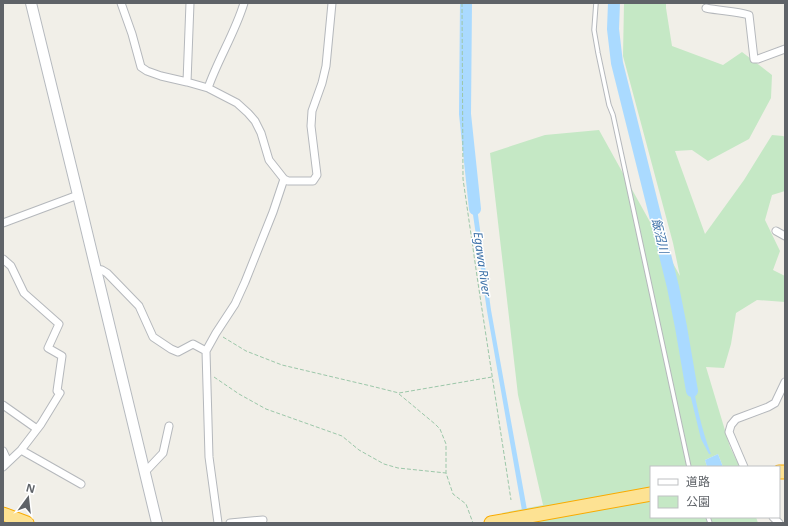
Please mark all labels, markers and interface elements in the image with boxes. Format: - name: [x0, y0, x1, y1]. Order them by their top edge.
- water label: 飯沼川: [648, 216, 674, 257]
- water label: Egawa River: [470, 231, 496, 298]
- legend: [650, 466, 780, 518]
- text: 道路: [686, 473, 710, 490]
- north arrow: [8, 478, 48, 518]
- text: N: [24, 479, 37, 496]
- text: 公園: [686, 493, 710, 510]

